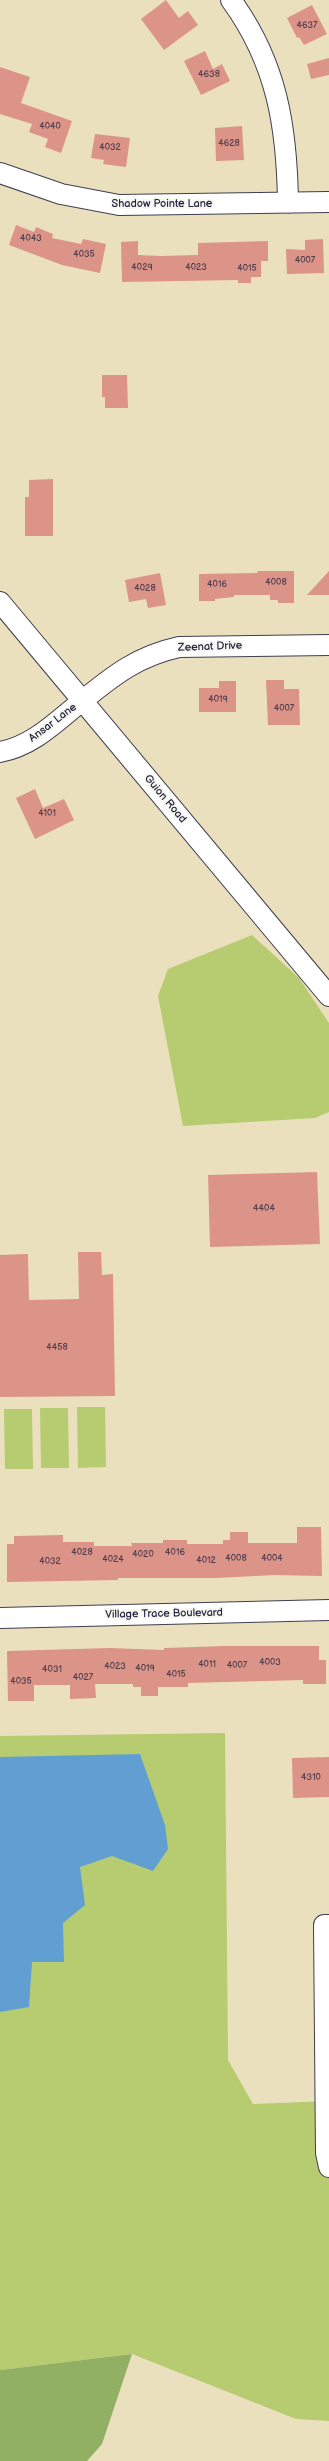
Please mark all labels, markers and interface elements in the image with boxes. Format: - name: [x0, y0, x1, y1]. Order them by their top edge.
- house number: 4637: [297, 21, 317, 31]
- house number: 4638: [198, 70, 220, 80]
- house number: 4040: [39, 122, 61, 132]
- house number: 4628: [218, 139, 240, 149]
- house number: 4032: [99, 143, 121, 153]
- street label: Shadow Pointe Lane: [112, 197, 212, 211]
- house number: 4043: [20, 234, 42, 244]
- house number: 4035: [73, 250, 95, 260]
- house number: 4007: [295, 256, 315, 266]
- house number: 4029: [131, 263, 153, 273]
- house number: 4023: [185, 263, 207, 273]
- house number: 4015: [237, 264, 257, 274]
- house number: 4008: [265, 578, 287, 588]
- house number: 4016: [207, 580, 227, 590]
- house number: 4028: [134, 584, 156, 594]
- street label: Zeenat Drive: [178, 639, 242, 655]
- house number: 4019: [208, 695, 228, 705]
- street label: Ansar Lane: [26, 701, 80, 745]
- house number: 4007: [274, 704, 294, 714]
- street label: Guion Road: [141, 772, 189, 826]
- house number: 4101: [38, 809, 56, 819]
- house number: 4404: [253, 1204, 275, 1214]
- house number: 4458: [46, 1343, 68, 1353]
- house number: 4028: [71, 1548, 93, 1558]
- house number: 4016: [165, 1548, 185, 1558]
- house number: 4020: [132, 1550, 154, 1560]
- house number: 4008: [225, 1554, 247, 1564]
- house number: 4004: [261, 1554, 283, 1564]
- house number: 4024: [102, 1555, 124, 1565]
- house number: 4012: [196, 1556, 216, 1566]
- house number: 4032: [39, 1557, 61, 1567]
- street label: Village Trace Boulevard: [105, 1606, 223, 1622]
- house number: 4003: [259, 1658, 281, 1668]
- house number: 4011: [198, 1660, 216, 1670]
- house number: 4007: [227, 1661, 247, 1671]
- house number: 4023: [104, 1662, 126, 1672]
- house number: 4019: [135, 1664, 155, 1674]
- house number: 4031: [42, 1665, 62, 1675]
- house number: 4015: [166, 1670, 186, 1680]
- house number: 4027: [73, 1673, 93, 1683]
- house number: 4035: [10, 1677, 32, 1687]
- house number: 4310: [301, 1773, 321, 1783]

